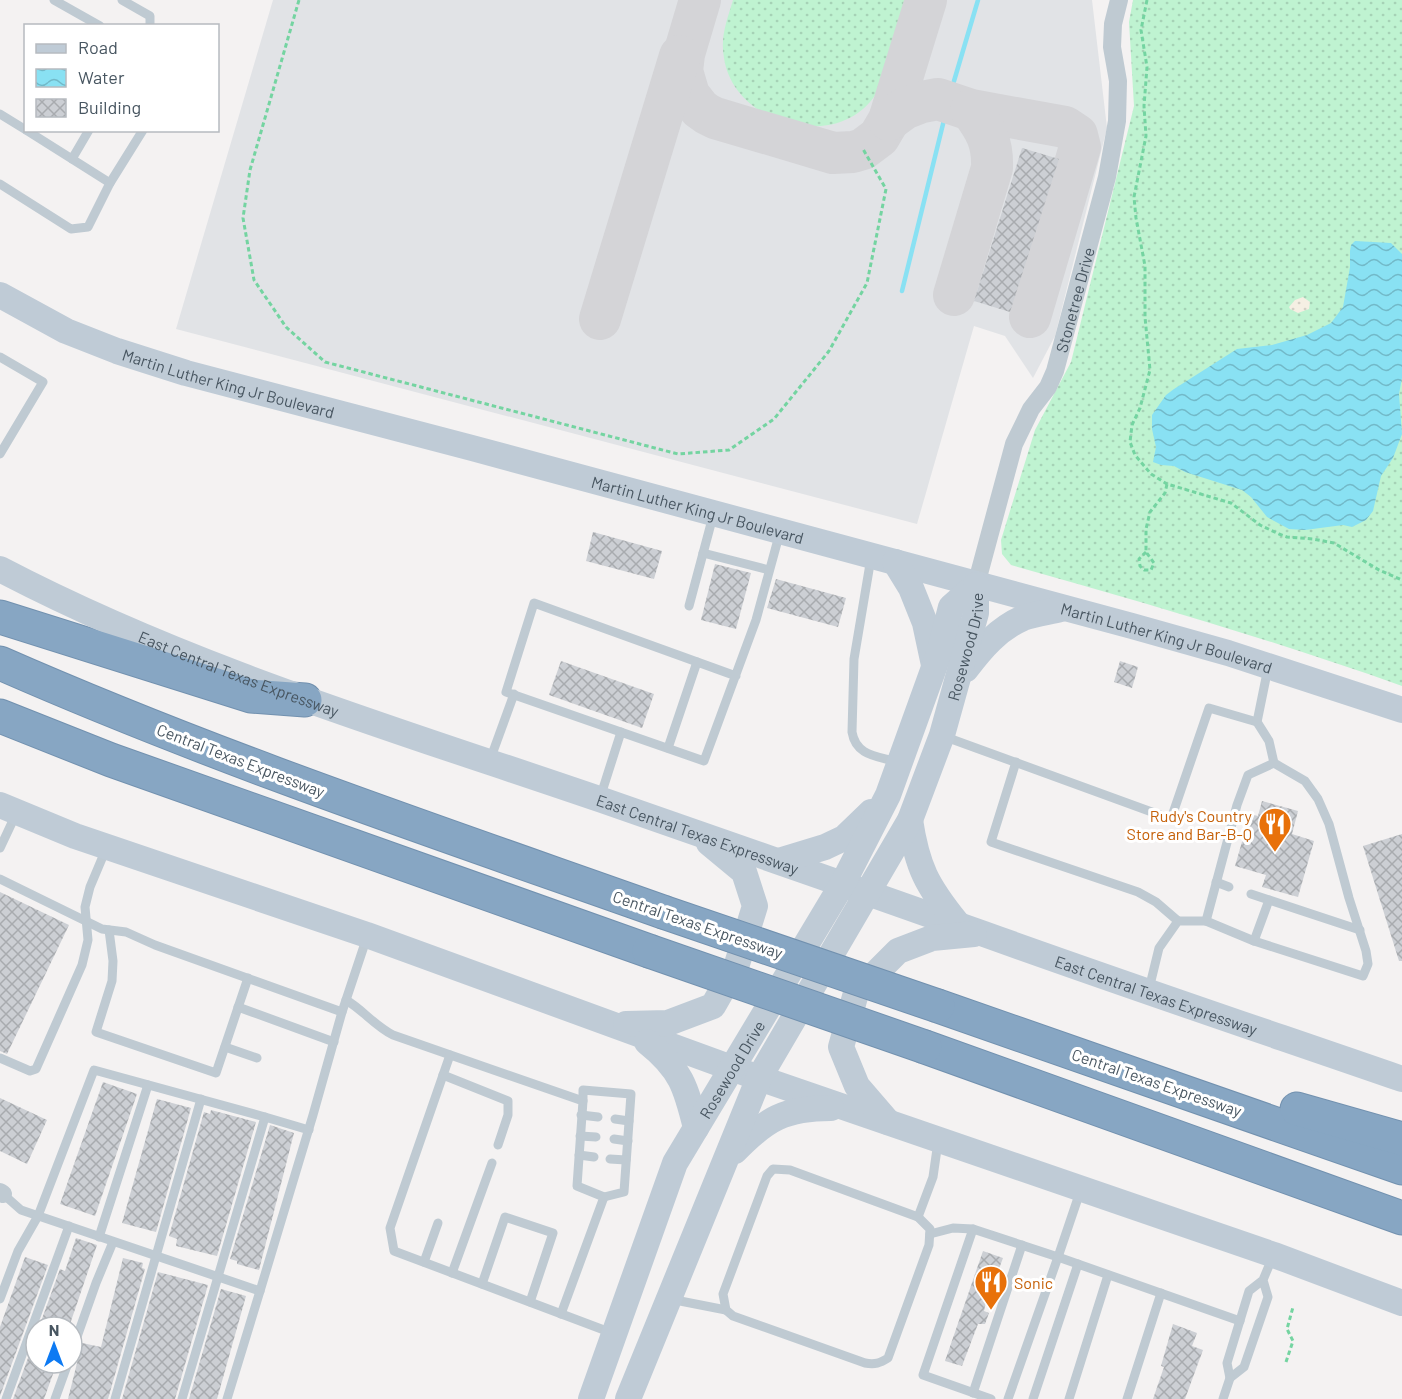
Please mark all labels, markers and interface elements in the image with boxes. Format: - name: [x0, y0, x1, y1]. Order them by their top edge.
- legend: [24, 24, 219, 132]
- text: Road: [78, 36, 118, 58]
- text: Water: [78, 66, 125, 88]
- text: Building: [78, 96, 141, 118]
- street label: Stonetree Drive: [1051, 245, 1097, 354]
- street label: Martin Luther King Jr Boulevard: [120, 344, 337, 421]
- street label: Martin Luther King Jr Boulevard: [590, 471, 806, 547]
- street label: Rosewood Drive: [943, 593, 986, 703]
- street label: Martin Luther King Jr Boulevard: [1059, 598, 1275, 676]
- street label: East Central Texas Expressway: [136, 626, 342, 720]
- street label: Central Texas Expressway: [154, 719, 328, 801]
- street label: East Central Texas Expressway: [594, 789, 802, 878]
- place label: Rudy's Country Store and Bar-B-Q: [1127, 806, 1253, 843]
- restaurant icon: Rudy's Country Store and Bar-B-Q: [1257, 806, 1293, 853]
- street label: Central Texas Expressway: [611, 886, 786, 962]
- street label: East Central Texas Expressway: [1053, 951, 1261, 1038]
- street label: Rosewood Drive: [695, 1017, 768, 1122]
- street label: Central Texas Expressway: [1070, 1044, 1245, 1120]
- restaurant icon: Sonic: [973, 1264, 1009, 1311]
- place label: Sonic: [1014, 1273, 1053, 1292]
- north arrow: [24, 1315, 84, 1375]
- text: N: [49, 1320, 59, 1339]

